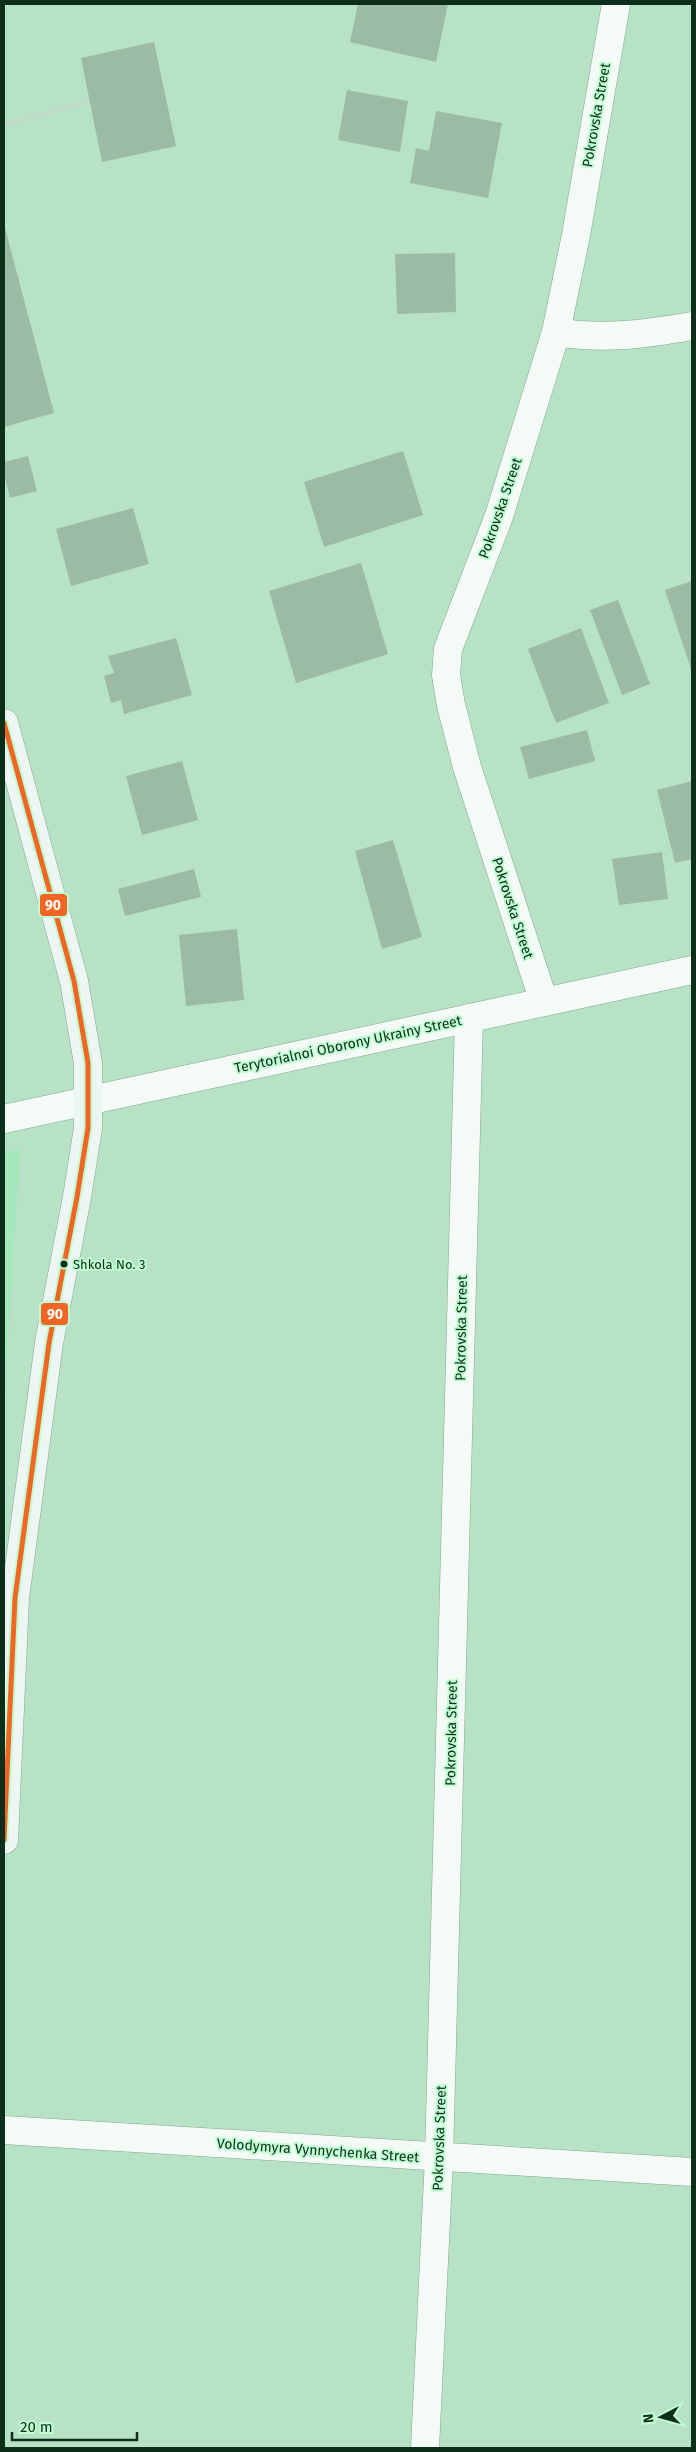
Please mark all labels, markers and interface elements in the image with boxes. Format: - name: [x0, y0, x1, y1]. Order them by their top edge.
- street label: Pokrovska Street: [579, 61, 614, 169]
- street label: Pokrovska Street: [475, 455, 526, 561]
- street label: Pokrovska Street: [488, 855, 537, 962]
- line badge: 90: [39, 893, 68, 917]
- text: 90: [45, 897, 61, 914]
- street label: Terytorialnoi Oborony Ukrainy Street: [233, 1012, 464, 1077]
- place label: Shkola No. 3: [73, 1257, 146, 1272]
- marker: Shkola No. 3: [59, 1259, 69, 1269]
- street label: Pokrovska Street: [452, 1274, 471, 1381]
- line badge: 90: [40, 1302, 69, 1326]
- text: 90: [47, 1306, 63, 1323]
- street label: Pokrovska Street: [442, 1679, 461, 1786]
- street label: Pokrovska Street: [429, 2084, 450, 2191]
- street label: Volodymyra Vynnychenka Street: [216, 2135, 421, 2166]
- north arrow: [636, 2392, 686, 2442]
- scale bar: [12, 2410, 138, 2442]
- text: N: [640, 2413, 658, 2424]
- text: 20 m: [20, 2418, 53, 2436]

